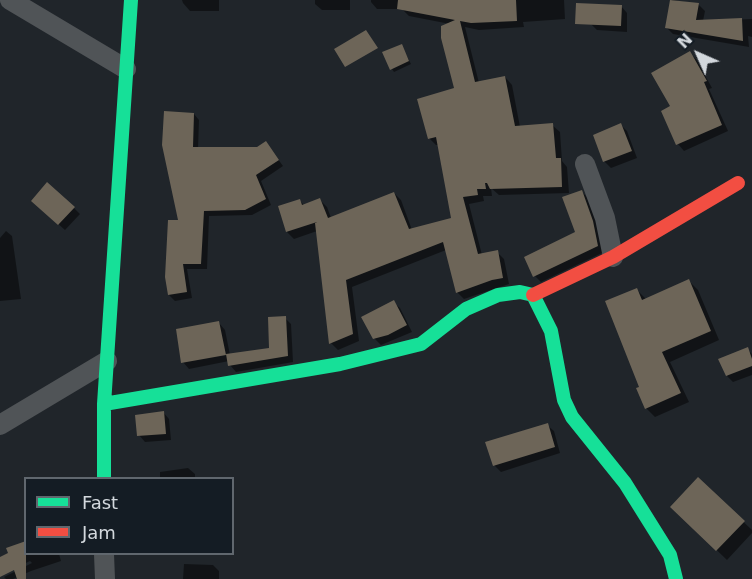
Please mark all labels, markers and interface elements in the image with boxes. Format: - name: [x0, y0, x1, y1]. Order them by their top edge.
- north arrow: [668, 24, 728, 84]
- text: N: [673, 29, 696, 52]
- legend: [24, 477, 234, 555]
- text: Fast: [82, 492, 118, 513]
- text: Jam: [82, 522, 116, 543]

